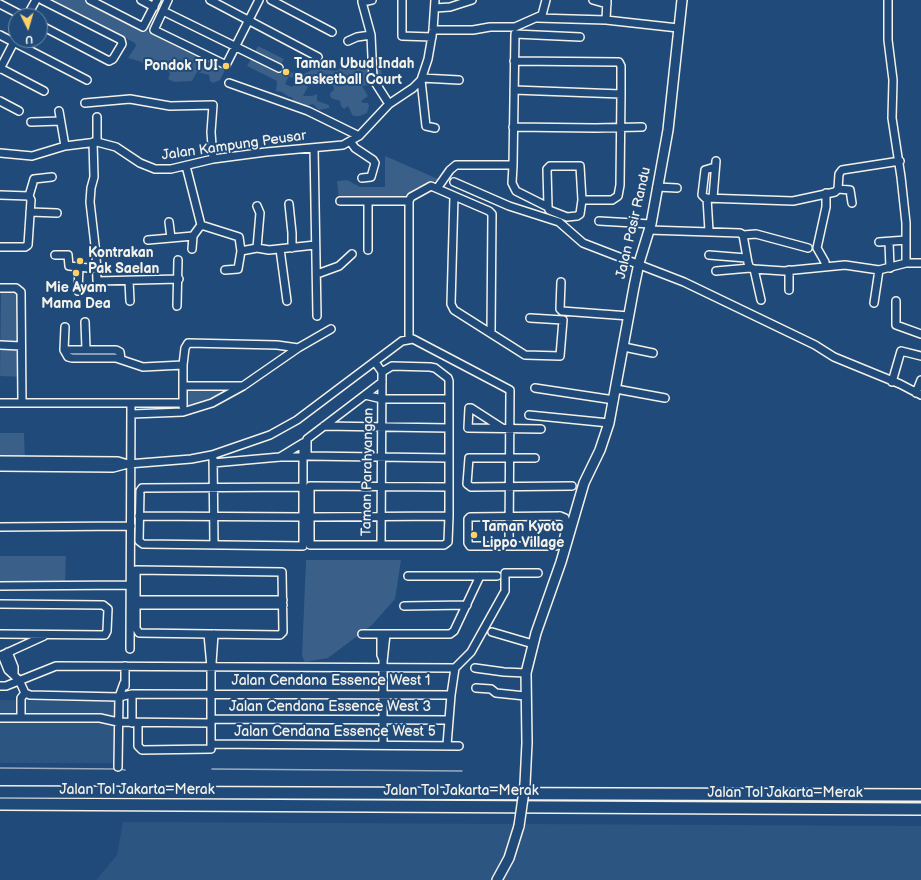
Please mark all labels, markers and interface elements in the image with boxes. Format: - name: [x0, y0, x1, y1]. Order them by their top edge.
- north arrow: [8, 8, 48, 48]
- text: U: [25, 33, 33, 46]
- place label: Taman Ubud Indah Basketball Court: [294, 56, 414, 88]
- place label: Pondok TUI: [144, 58, 218, 74]
- marker: Pondok TUI: [221, 61, 231, 71]
- marker: Taman Ubud Indah Basketball Court: [281, 67, 291, 77]
- street label: Jalan Kampung Peusar: [161, 128, 307, 164]
- street label: Jalan Pasir Randu: [613, 165, 655, 281]
- place label: Kontrakan Pak Saelan: [88, 245, 159, 278]
- marker: Kontrakan Pak Saelan: [75, 256, 85, 266]
- marker: Mie Ayam Mama Dea: [71, 268, 81, 278]
- place label: Mie Ayam Mama Dea: [41, 280, 111, 312]
- street label: Taman Parahyangan: [358, 408, 378, 536]
- place label: Taman Kyoto Lippo Village: [482, 519, 564, 552]
- marker: Taman Kyoto Lippo Village: [469, 530, 479, 540]
- street label: Jalan Cendana Essence West 1: [232, 673, 430, 689]
- street label: Jalan Cendana Essence West 3: [229, 699, 431, 715]
- street label: Jalan Cendana Essence West 5: [234, 724, 436, 740]
- street label: Jalan Tol Jakarta–Merak: [59, 782, 215, 798]
- street label: Jalan Tol Jakarta–Merak: [383, 783, 539, 799]
- street label: Jalan Tol Jakarta–Merak: [707, 785, 863, 801]

